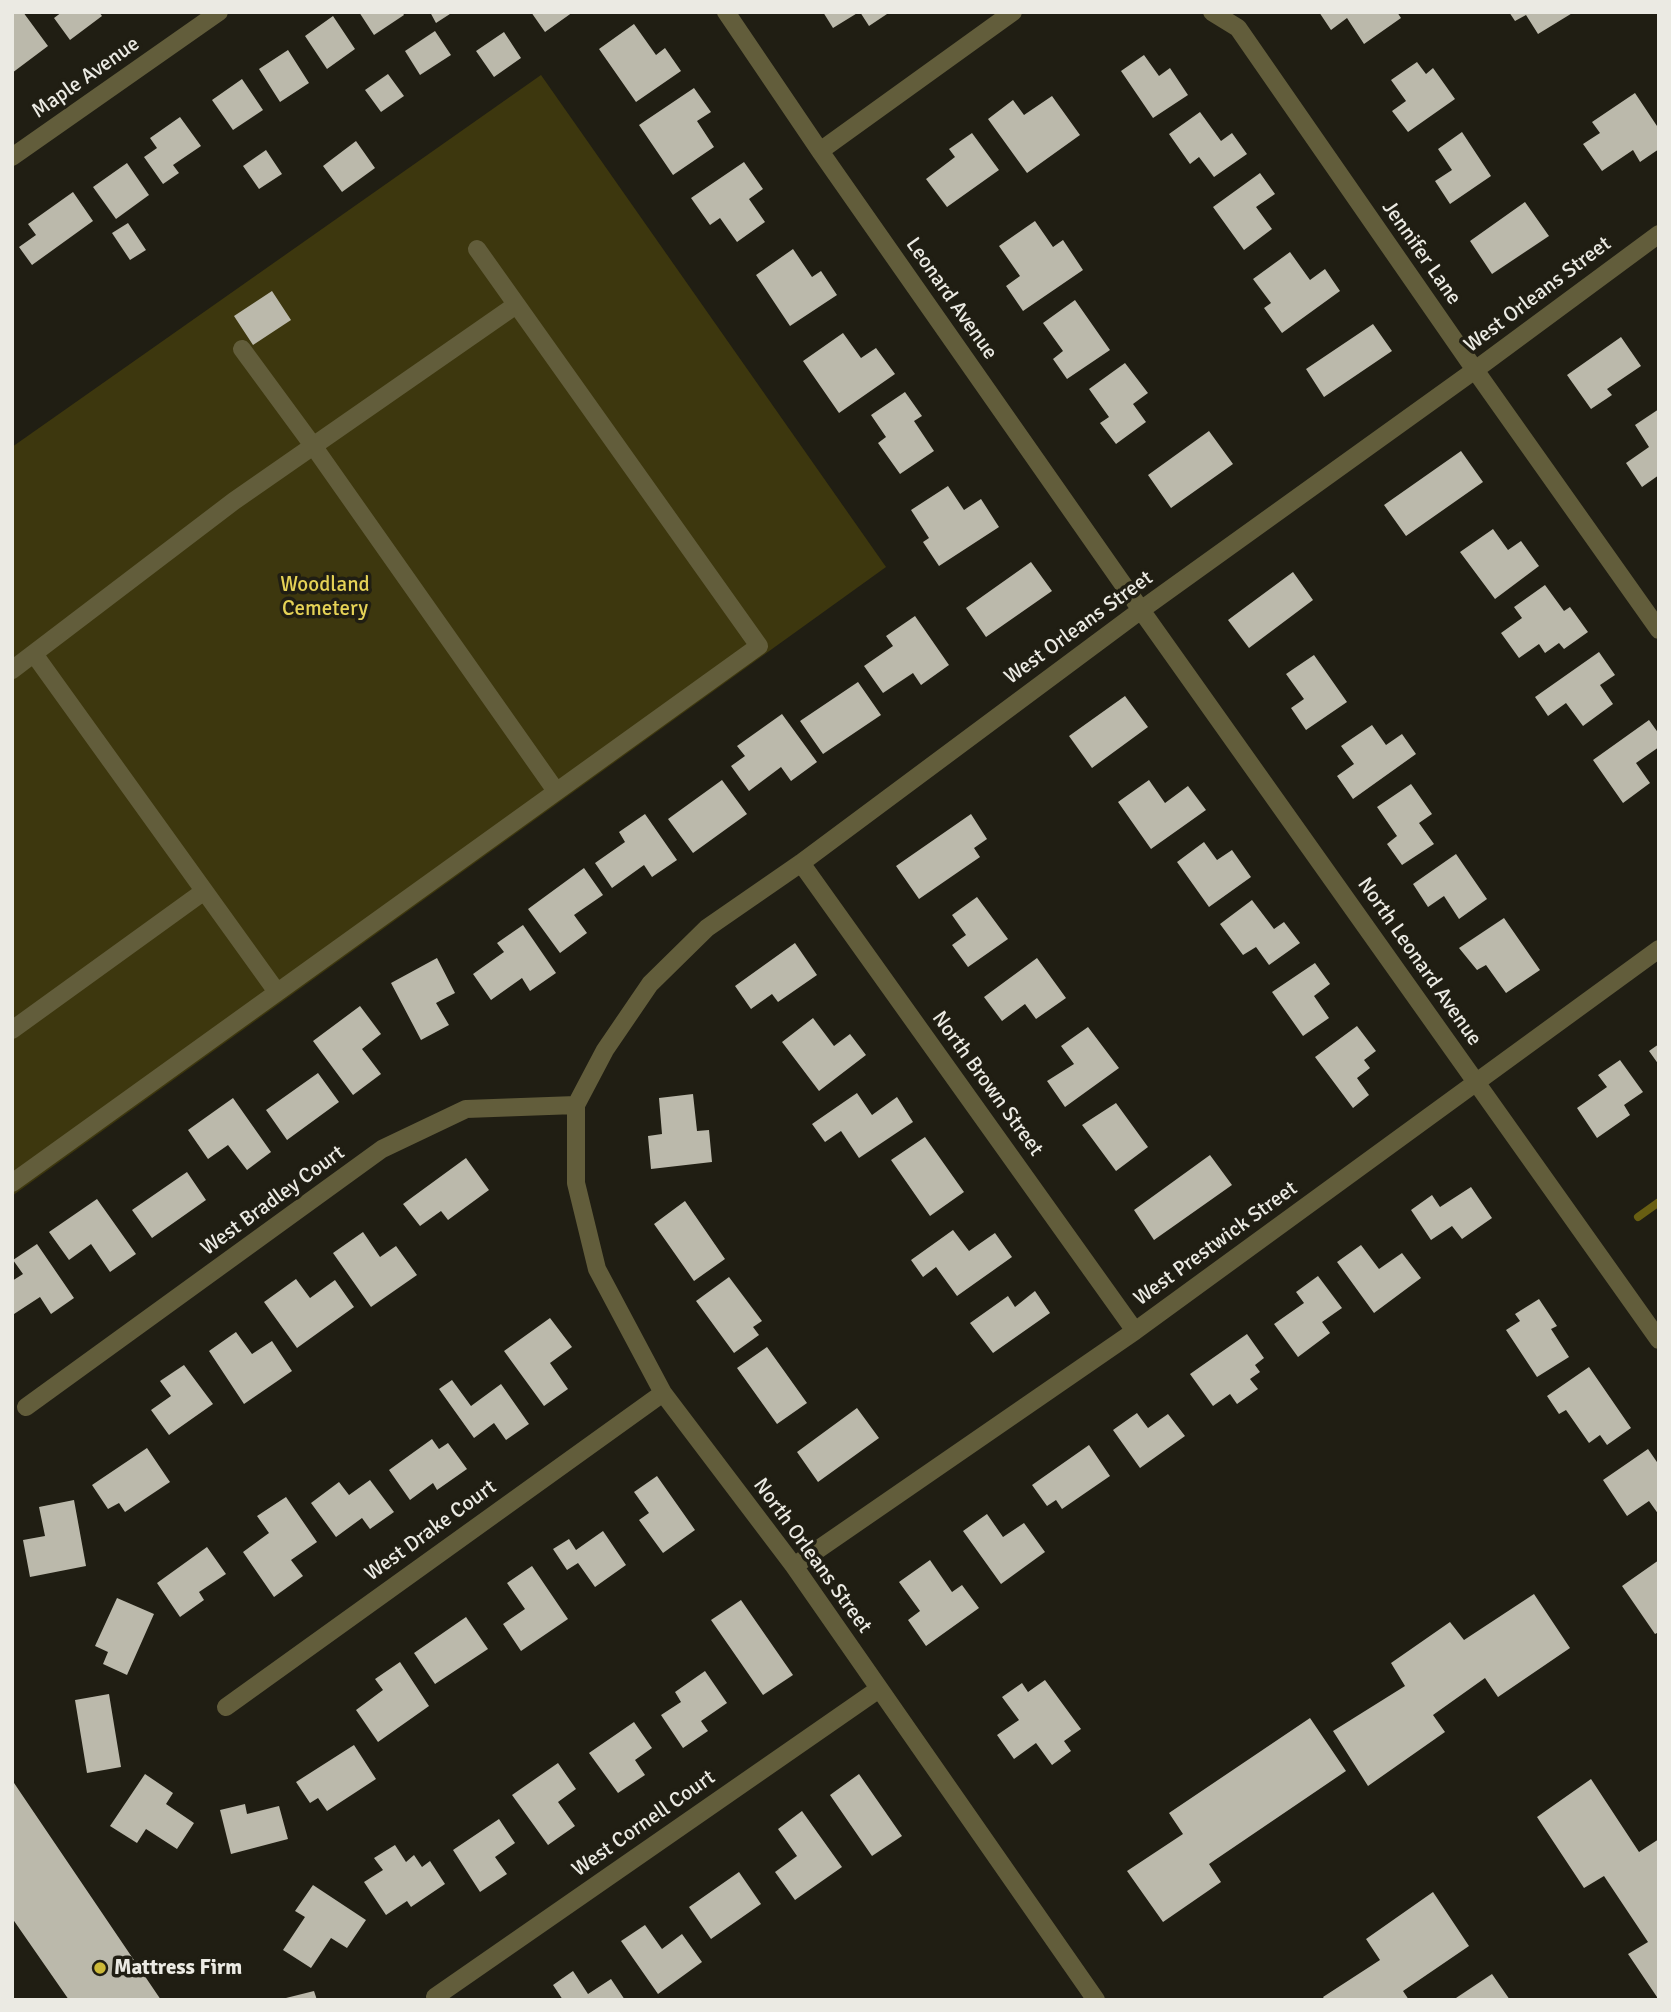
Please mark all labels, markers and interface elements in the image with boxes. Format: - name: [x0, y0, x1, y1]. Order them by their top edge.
- street label: Maple Avenue: [27, 32, 145, 124]
- street label: Jennifer Lane: [1376, 196, 1466, 310]
- street label: West Orleans Street: [1460, 232, 1616, 358]
- street label: Leonard Avenue: [900, 233, 1002, 365]
- street label: West Orleans Street: [1000, 566, 1158, 690]
- park label: Woodland Cemetery: [280, 572, 370, 622]
- street label: North Leonard Avenue: [1351, 873, 1487, 1051]
- street label: North Brown Street: [926, 1007, 1048, 1161]
- street label: West Bradley Court: [196, 1140, 350, 1262]
- street label: West Prestwick Street: [1129, 1176, 1303, 1312]
- street label: North Orleans Street: [747, 1474, 877, 1638]
- street label: West Drake Court: [360, 1475, 502, 1587]
- street label: West Cornell Court: [568, 1765, 720, 1883]
- place label: Mattress Firm: [114, 1955, 242, 1981]
- marker: Mattress Firm: [92, 1960, 108, 1976]

